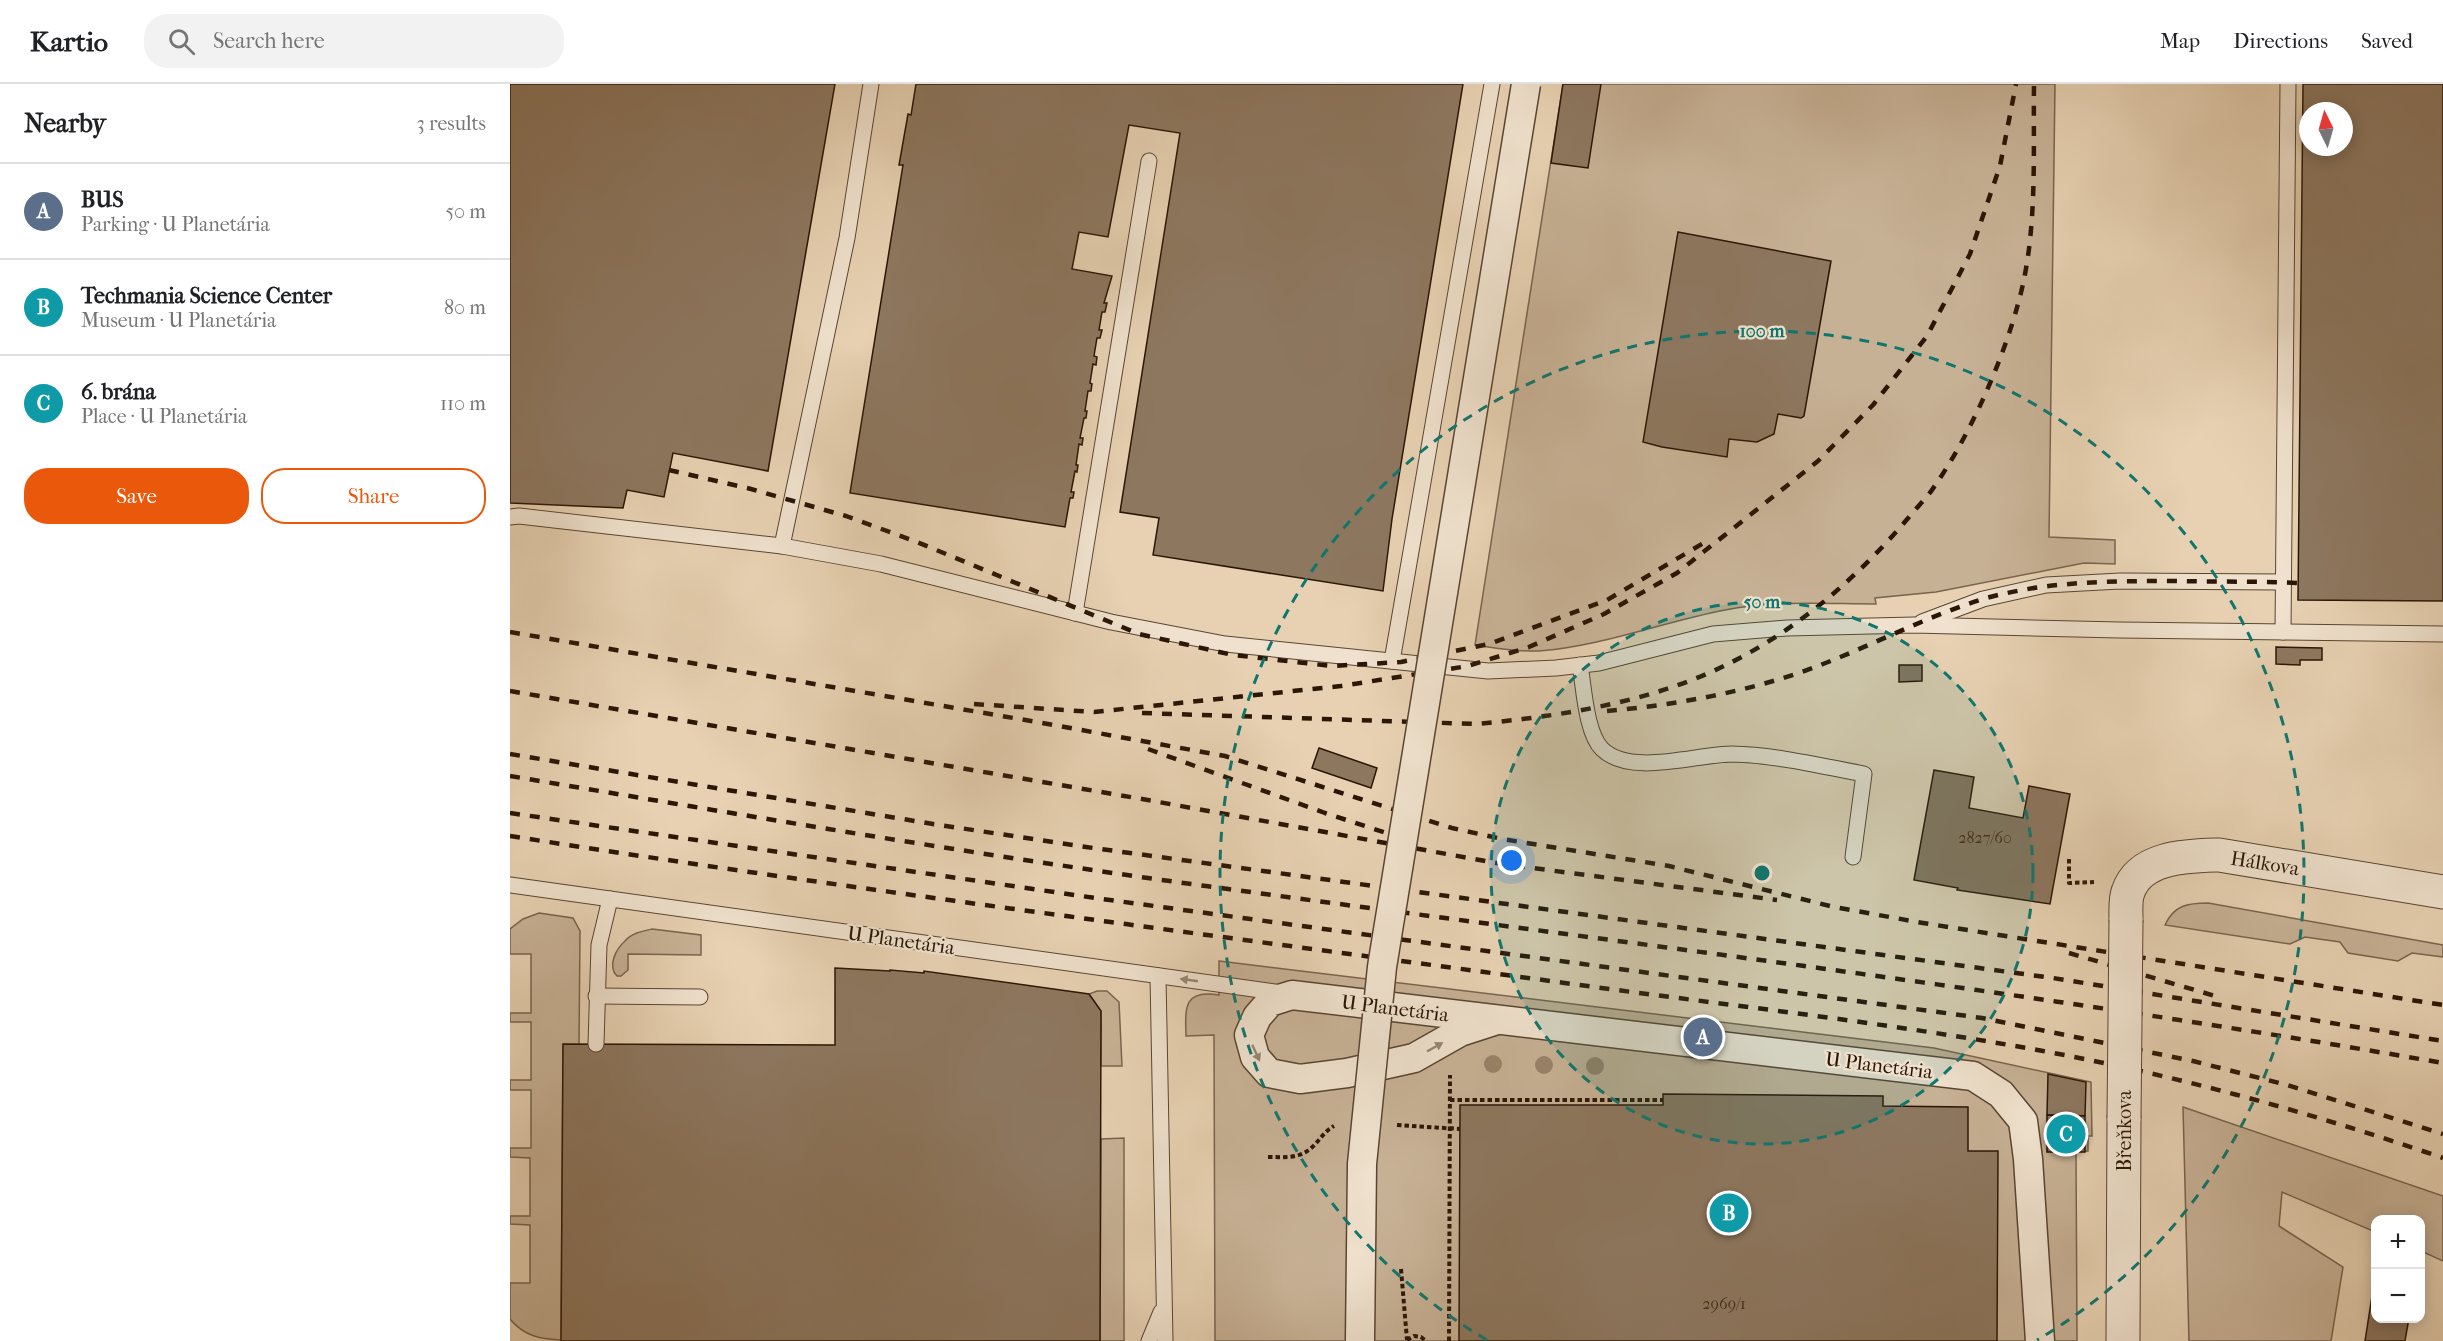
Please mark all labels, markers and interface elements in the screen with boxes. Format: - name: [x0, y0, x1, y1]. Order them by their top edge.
- search box: [144, 14, 564, 68]
- text: Kartio: [30, 25, 108, 58]
- icon: search: [165, 25, 198, 58]
- text: Search here: [213, 28, 325, 54]
- text: Map: [2160, 29, 2200, 53]
- text: Directions: [2233, 29, 2328, 53]
- text: Saved: [2361, 29, 2413, 53]
- north arrow: [2299, 102, 2353, 156]
- text: Nearby: [24, 108, 106, 139]
- text: 3 results: [417, 112, 486, 135]
- text: BUS: [81, 187, 124, 213]
- text: A: [37, 200, 50, 223]
- text: 50 m: [445, 200, 486, 223]
- text: Parking · U Planetária: [81, 213, 270, 236]
- text: Techmania Science Center: [81, 283, 332, 309]
- text: B: [37, 296, 50, 319]
- text: 80 m: [444, 296, 486, 319]
- text: Museum · U Planetária: [81, 309, 276, 332]
- text: 100 m: [1739, 321, 1786, 342]
- text: 6. brána: [81, 379, 156, 405]
- text: C: [37, 392, 50, 415]
- text: 110 m: [440, 392, 486, 415]
- text: Place · U Planetária: [81, 405, 247, 428]
- button: Save: [24, 468, 249, 524]
- button: Share: [261, 468, 486, 524]
- text: 50 m: [1744, 592, 1781, 613]
- house number: 2827/60: [1958, 828, 2012, 847]
- your location: [1497, 846, 1526, 875]
- street label: Hálkova: [2229, 847, 2302, 880]
- centre of rings: [1752, 863, 1772, 883]
- street label: U Planetária: [846, 922, 957, 960]
- one-way arrow: [1179, 975, 1198, 985]
- street label: U Planetária: [1340, 990, 1451, 1027]
- pin: A: [1684, 1014, 1722, 1060]
- one-way arrow: [1426, 1042, 1443, 1052]
- one-way arrow: [1251, 1045, 1260, 1062]
- street label: U Planetária: [1824, 1047, 1935, 1084]
- street label: Břeňkova: [2113, 1089, 2136, 1172]
- pin: C: [2046, 1112, 2086, 1156]
- pin: B: [1710, 1190, 1748, 1236]
- map controls: [2371, 1215, 2425, 1323]
- button: +: [2371, 1215, 2425, 1269]
- button: −: [2371, 1269, 2425, 1323]
- house number: 2969/1: [1702, 1294, 1746, 1313]

